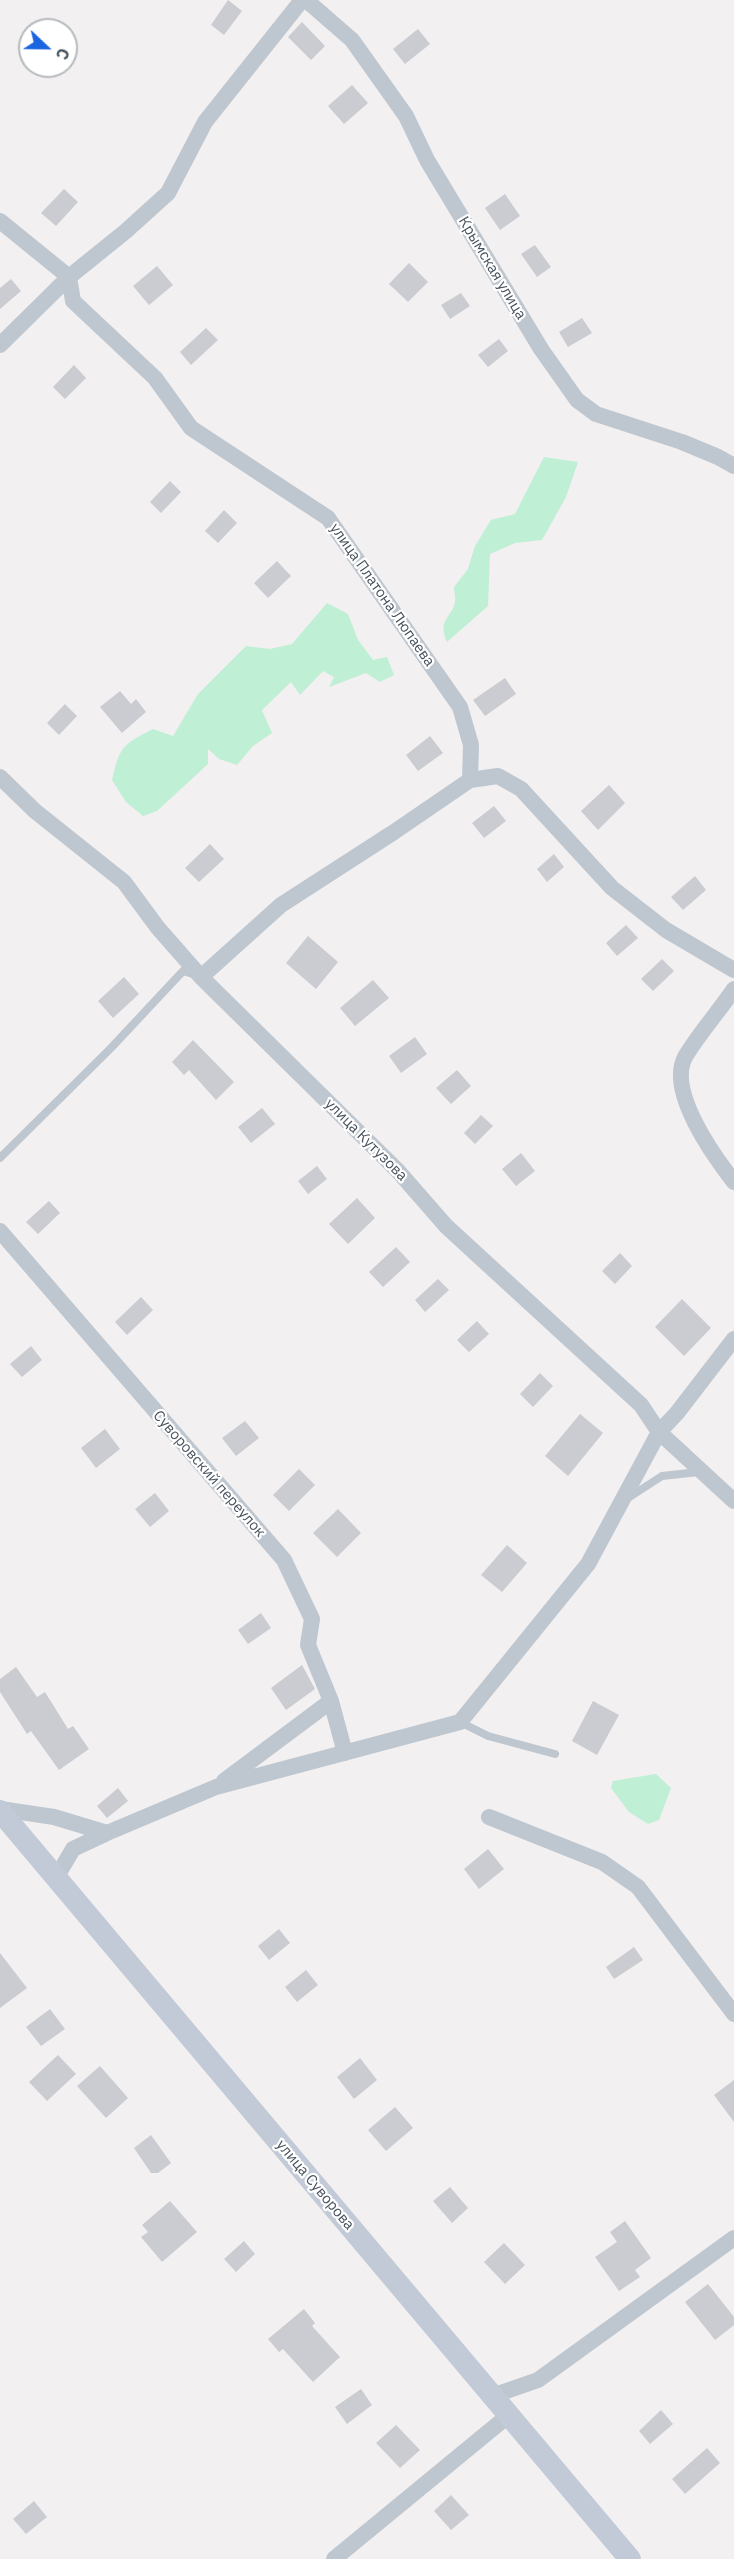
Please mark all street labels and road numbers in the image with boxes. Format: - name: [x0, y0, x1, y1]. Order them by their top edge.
- street label: Крымская улица: [454, 213, 530, 323]
- street label: улица Платона Люпаева: [326, 520, 438, 670]
- street label: улица Кутузова: [321, 1095, 411, 1185]
- street label: Суворовский переулок: [149, 1407, 269, 1541]
- street label: улица Суворова: [272, 2136, 358, 2234]

